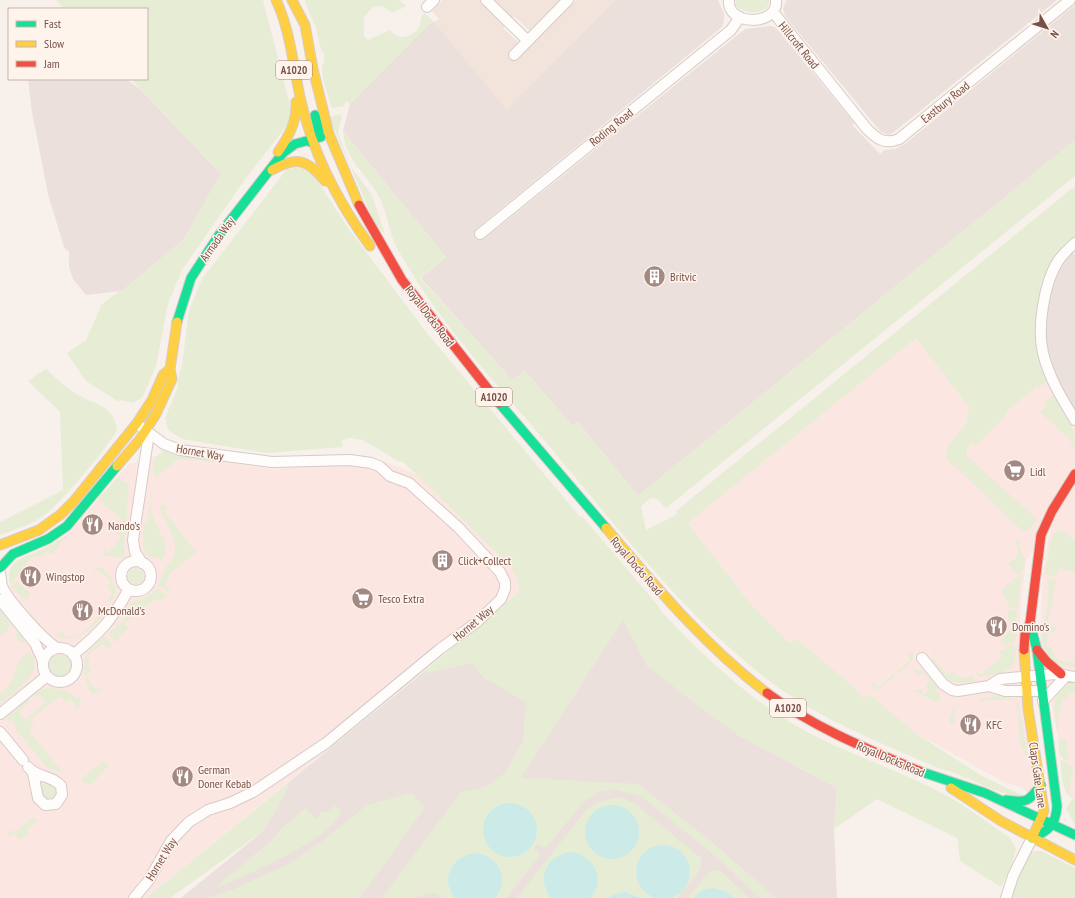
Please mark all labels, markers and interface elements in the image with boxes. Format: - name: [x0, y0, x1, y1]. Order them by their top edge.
- legend: [8, 8, 148, 80]
- north arrow: [1027, 8, 1067, 48]
- text: Fast: [44, 16, 62, 31]
- street label: Hillcroft Road: [775, 18, 823, 72]
- text: N: [1047, 28, 1062, 41]
- text: Slow: [44, 36, 65, 51]
- text: Jam: [43, 56, 60, 71]
- road number: A1020: [276, 61, 312, 79]
- street label: Eastbury Road: [918, 78, 972, 126]
- street label: Roding Road: [586, 105, 636, 149]
- street label: Armada Way: [196, 213, 238, 264]
- building icon: Britvic: [641, 263, 667, 289]
- place label: Britvic: [670, 269, 697, 284]
- street label: Royal Docks Road: [402, 283, 458, 349]
- road number: A1020: [476, 388, 512, 406]
- street label: Hornet Way: [175, 440, 225, 464]
- supermarket icon: Lidl: [1002, 458, 1028, 484]
- place label: Lidl: [1030, 464, 1046, 479]
- restaurant icon: Nando's: [79, 512, 105, 538]
- place label: Nando's: [108, 518, 140, 533]
- street label: Royal Docks Road: [608, 534, 666, 598]
- building icon: Click+Collect: [430, 547, 456, 573]
- place label: Click+Collect: [458, 553, 512, 568]
- restaurant icon: Wingstop: [18, 563, 44, 589]
- place label: Wingstop: [46, 569, 85, 584]
- supermarket icon: Tesco Extra: [349, 585, 375, 611]
- place label: Tesco Extra: [378, 591, 425, 606]
- restaurant icon: McDonald's: [70, 597, 96, 623]
- street label: Hornet Way: [450, 602, 496, 644]
- place label: McDonald's: [98, 603, 145, 618]
- restaurant icon: Domino's: [984, 613, 1010, 639]
- place label: Domino's: [1012, 619, 1049, 634]
- road number: A1020: [770, 699, 806, 717]
- restaurant icon: KFC: [957, 711, 983, 737]
- place label: KFC: [986, 717, 1003, 732]
- street label: Royal Docks Road: [855, 738, 927, 780]
- street label: Claps Gate Lane: [1026, 741, 1050, 809]
- place label: German Doner Kebab: [198, 762, 251, 791]
- restaurant icon: German Doner Kebab: [169, 763, 195, 789]
- street label: Hornet Way: [142, 834, 180, 883]

